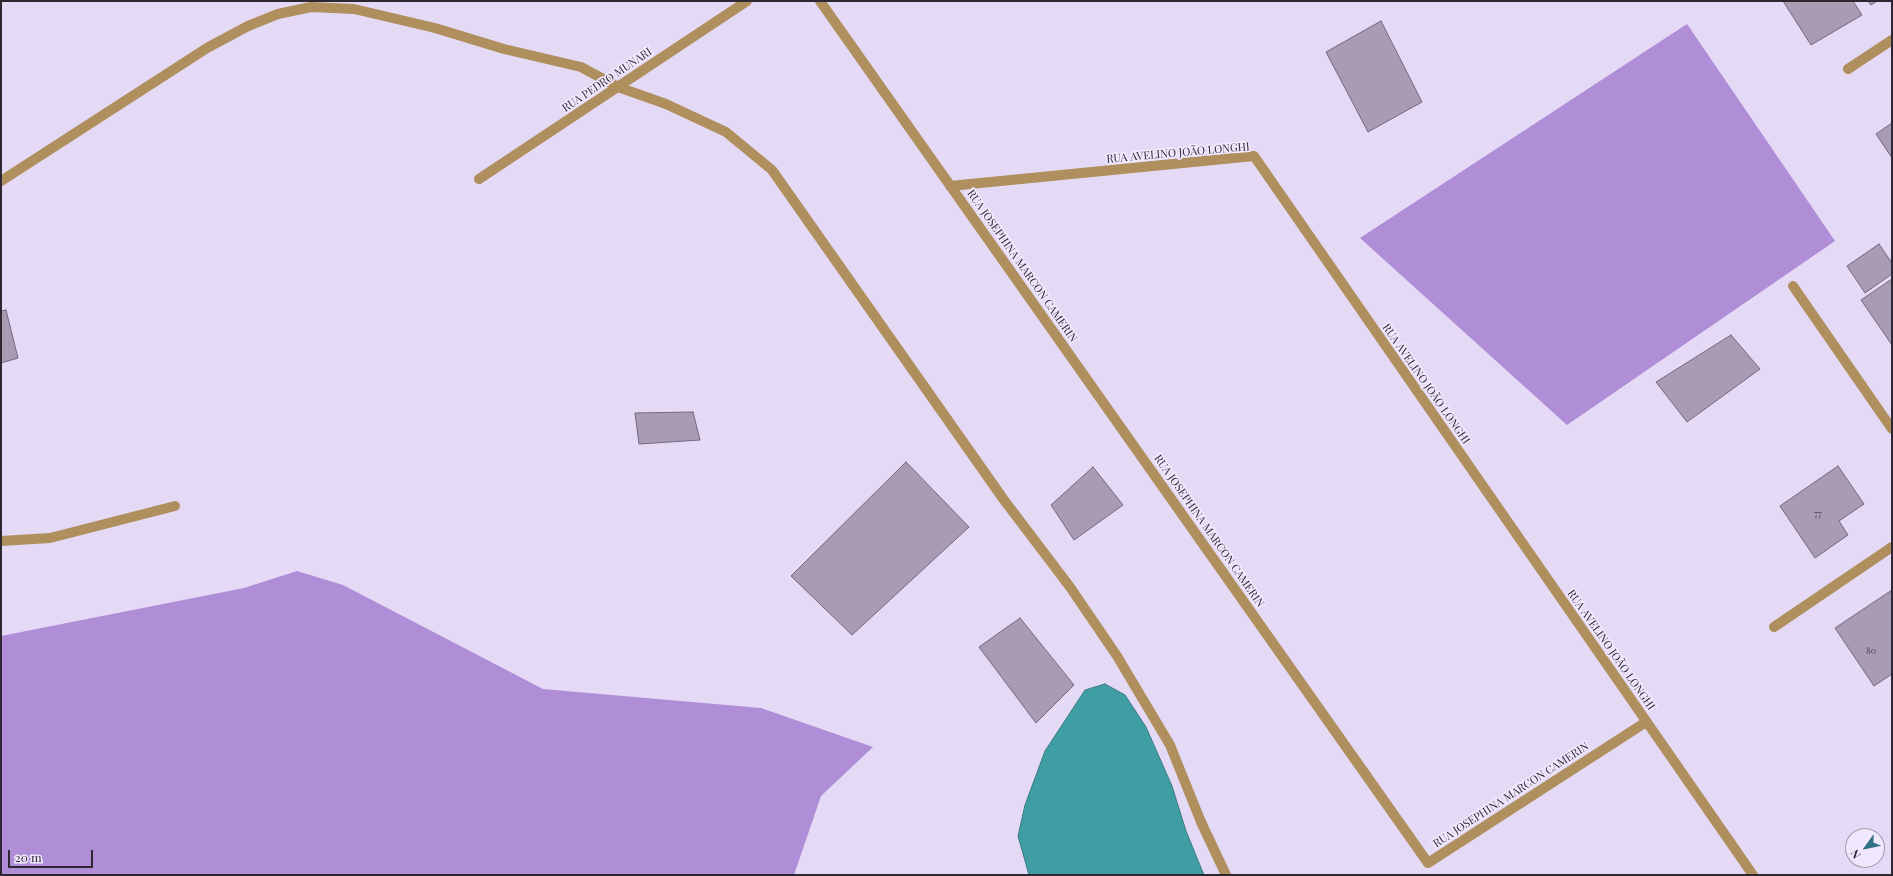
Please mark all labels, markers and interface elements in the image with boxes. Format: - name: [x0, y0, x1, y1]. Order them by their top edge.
- street label: RUA PEDRO MUNARI: [560, 45, 654, 115]
- street label: RUA AVELINO JOÃO LONGHI: [1106, 140, 1250, 166]
- street label: RUA JOSEPHINA MARCON CAMERIN: [964, 187, 1080, 345]
- street label: RUA AVELINO JOÃO LONGHI: [1379, 321, 1473, 447]
- street label: RUA JOSEPHINA MARCON CAMERIN: [1151, 452, 1267, 610]
- house number: 77: [1814, 509, 1822, 519]
- street label: RUA AVELINO JOÃO LONGHI: [1564, 587, 1658, 713]
- house number: 80: [1866, 646, 1876, 656]
- street label: RUA JOSEPHINA MARCON CAMERIN: [1431, 740, 1591, 850]
- north arrow: [1845, 828, 1885, 868]
- scale bar: [10, 842, 95, 868]
- text: N: [1847, 847, 1864, 862]
- text: 20 m: [15, 849, 42, 865]

